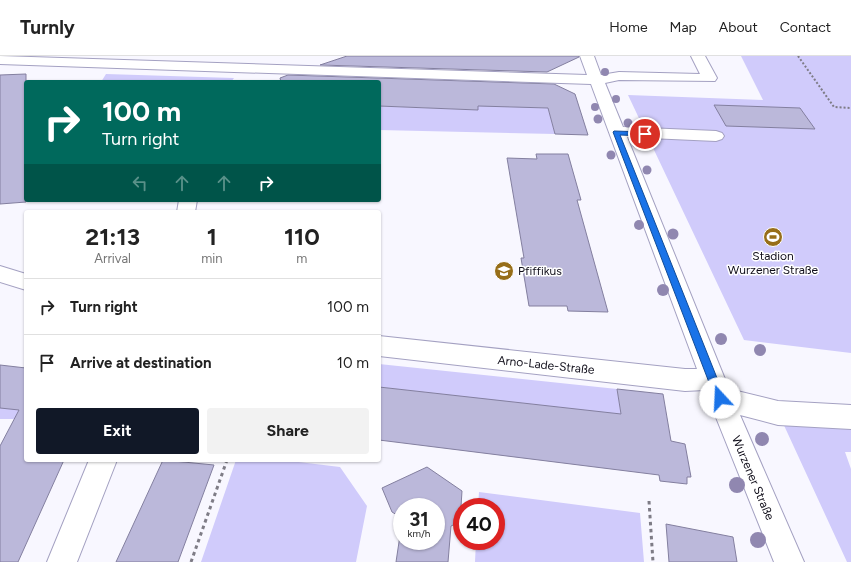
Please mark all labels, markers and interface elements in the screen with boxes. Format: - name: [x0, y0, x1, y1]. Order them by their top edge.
- text: Turnly: [20, 16, 75, 39]
- text: Home: [609, 19, 648, 36]
- text: Map: [670, 19, 697, 36]
- text: About: [719, 19, 758, 36]
- text: Contact: [780, 19, 831, 36]
- text: 100 m: [102, 94, 181, 128]
- icon: right: [36, 96, 88, 148]
- pin: [628, 117, 662, 151]
- icon: arrive: [634, 123, 656, 145]
- text: Turn right: [102, 128, 179, 150]
- icon: left: [129, 172, 151, 194]
- icon: ahead: [171, 172, 193, 194]
- icon: ahead: [213, 172, 235, 194]
- icon: right: [255, 172, 277, 194]
- text: 21:13: [85, 222, 140, 251]
- text: 1: [207, 222, 217, 251]
- text: 110: [284, 222, 320, 251]
- sports icon: Stadion Wurzener Straße: [762, 226, 784, 248]
- place label: Stadion Wurzener Straße: [728, 249, 819, 277]
- text: Arrival: [94, 251, 131, 266]
- text: min: [201, 251, 223, 266]
- text: m: [296, 251, 307, 266]
- school or university icon: Pfiffikus: [493, 260, 515, 282]
- place label: Pfiffikus: [518, 264, 562, 278]
- icon: right: [36, 296, 58, 318]
- text: Turn right: [70, 298, 138, 316]
- text: 100 m: [327, 298, 369, 316]
- icon: arrive: [36, 352, 58, 374]
- street label: Arno-Lade-Straße: [497, 353, 595, 377]
- text: Arrive at destination: [70, 354, 211, 372]
- text: 10 m: [337, 354, 369, 372]
- position arrow: [699, 377, 741, 419]
- button: Exit: [36, 408, 199, 454]
- button: Share: [207, 408, 369, 454]
- street label: Wurzener Straße: [729, 434, 777, 523]
- speed limit sign: 40: [453, 498, 505, 550]
- text: 31: [409, 507, 429, 531]
- text: km/h: [408, 527, 430, 540]

